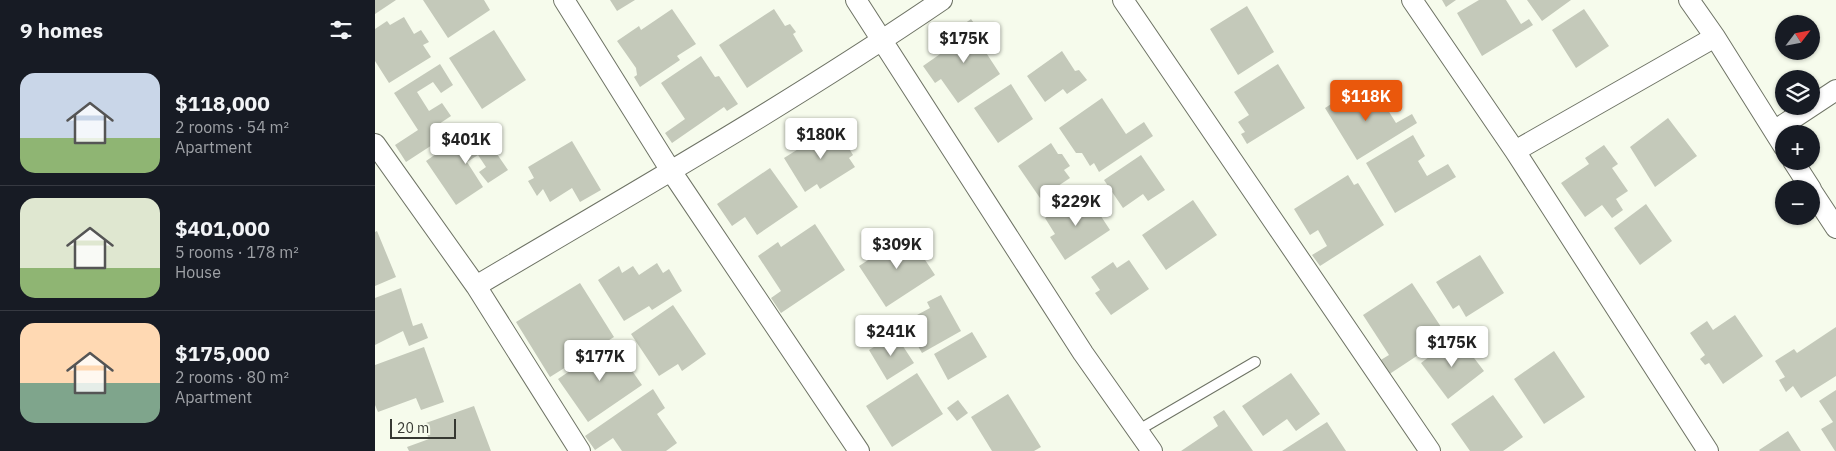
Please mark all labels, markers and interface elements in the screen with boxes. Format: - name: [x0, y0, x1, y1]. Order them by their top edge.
- north arrow: [1775, 15, 1820, 60]
- map controls: [1775, 15, 1820, 225]
- text: 9 homes: [20, 16, 103, 44]
- icon: filters: [327, 16, 355, 44]
- pin: $175K: [929, 22, 999, 64]
- text: $175K: [939, 28, 989, 48]
- button: layers: [1775, 70, 1820, 115]
- pin: $118K: [1331, 80, 1401, 122]
- text: $118K: [1341, 86, 1391, 106]
- text: $118,000: [175, 89, 270, 117]
- icon: home: [60, 93, 120, 153]
- text: 2 rooms · 54 m²: [175, 117, 289, 137]
- pin: $180K: [786, 118, 856, 160]
- pin: $401K: [431, 122, 501, 165]
- text: $180K: [796, 124, 846, 144]
- button: +: [1775, 125, 1820, 170]
- text: $401K: [441, 129, 491, 149]
- text: Apartment: [175, 137, 252, 157]
- button: −: [1775, 180, 1820, 225]
- pin: $229K: [1041, 184, 1111, 227]
- text: $229K: [1051, 191, 1101, 211]
- text: $401,000: [175, 214, 270, 242]
- icon: home: [60, 218, 120, 278]
- pin: $309K: [862, 228, 932, 270]
- text: $309K: [872, 234, 922, 254]
- text: 5 rooms · 178 m²: [175, 242, 299, 262]
- text: House: [175, 262, 221, 282]
- pin: $241K: [856, 314, 926, 357]
- text: $241K: [866, 321, 916, 341]
- pin: $175K: [1417, 326, 1487, 368]
- text: $175K: [1427, 332, 1477, 352]
- text: $175,000: [175, 339, 270, 367]
- pin: $177K: [565, 340, 635, 382]
- icon: home: [60, 343, 120, 403]
- text: $177K: [575, 346, 625, 366]
- text: 2 rooms · 80 m²: [175, 367, 289, 387]
- text: Apartment: [175, 387, 252, 407]
- scale bar: [390, 416, 456, 439]
- text: 20 m: [397, 419, 429, 437]

